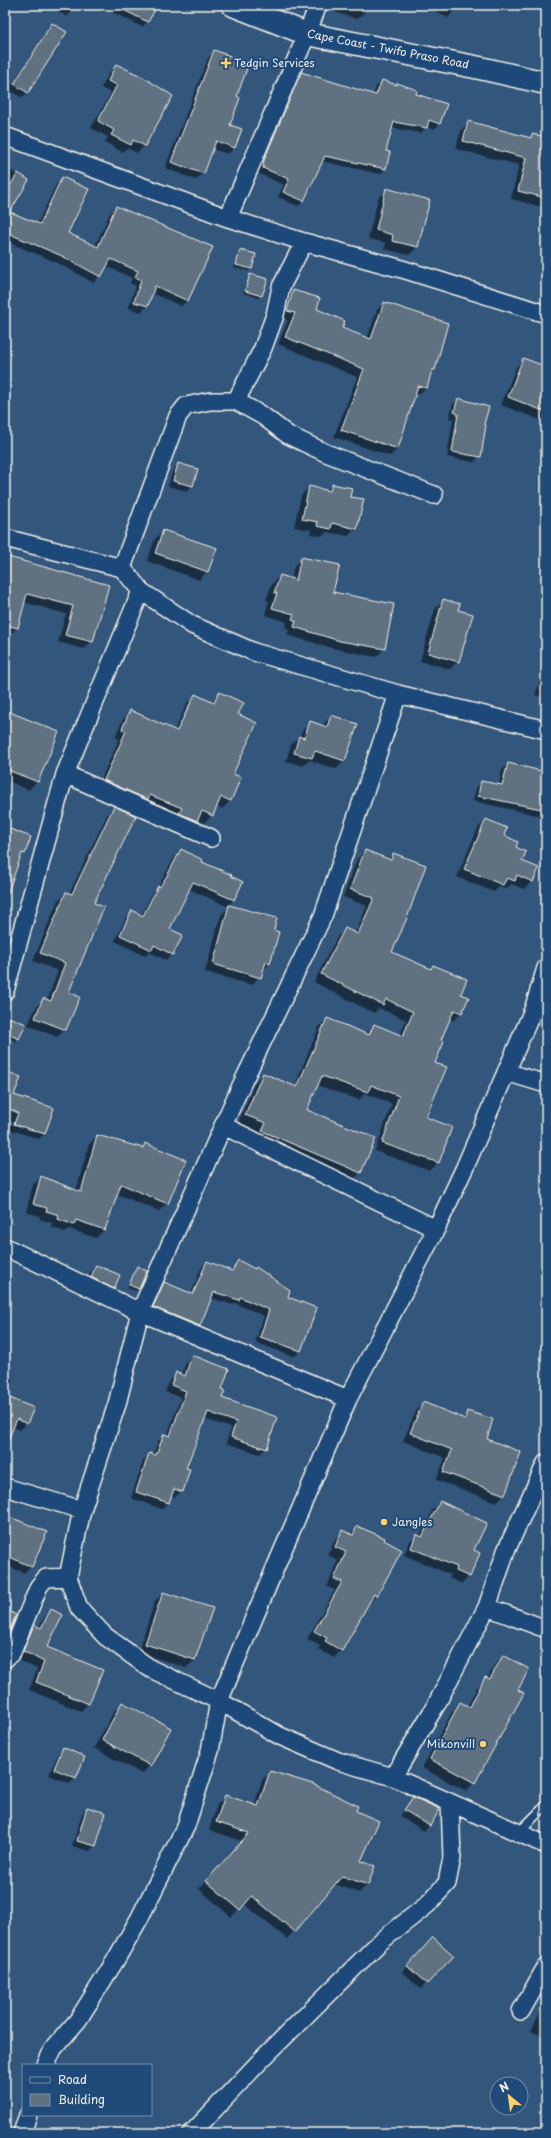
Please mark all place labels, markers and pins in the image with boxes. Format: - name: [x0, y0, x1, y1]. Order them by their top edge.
- place label: Tedgin Services: [234, 54, 315, 71]
- marker: Tedgin Services: [221, 58, 231, 68]
- place label: Jangles: [392, 1513, 432, 1530]
- marker: Jangles: [379, 1517, 389, 1527]
- place label: Mikonvill: [427, 1735, 475, 1752]
- marker: Mikonvill: [478, 1739, 488, 1749]

